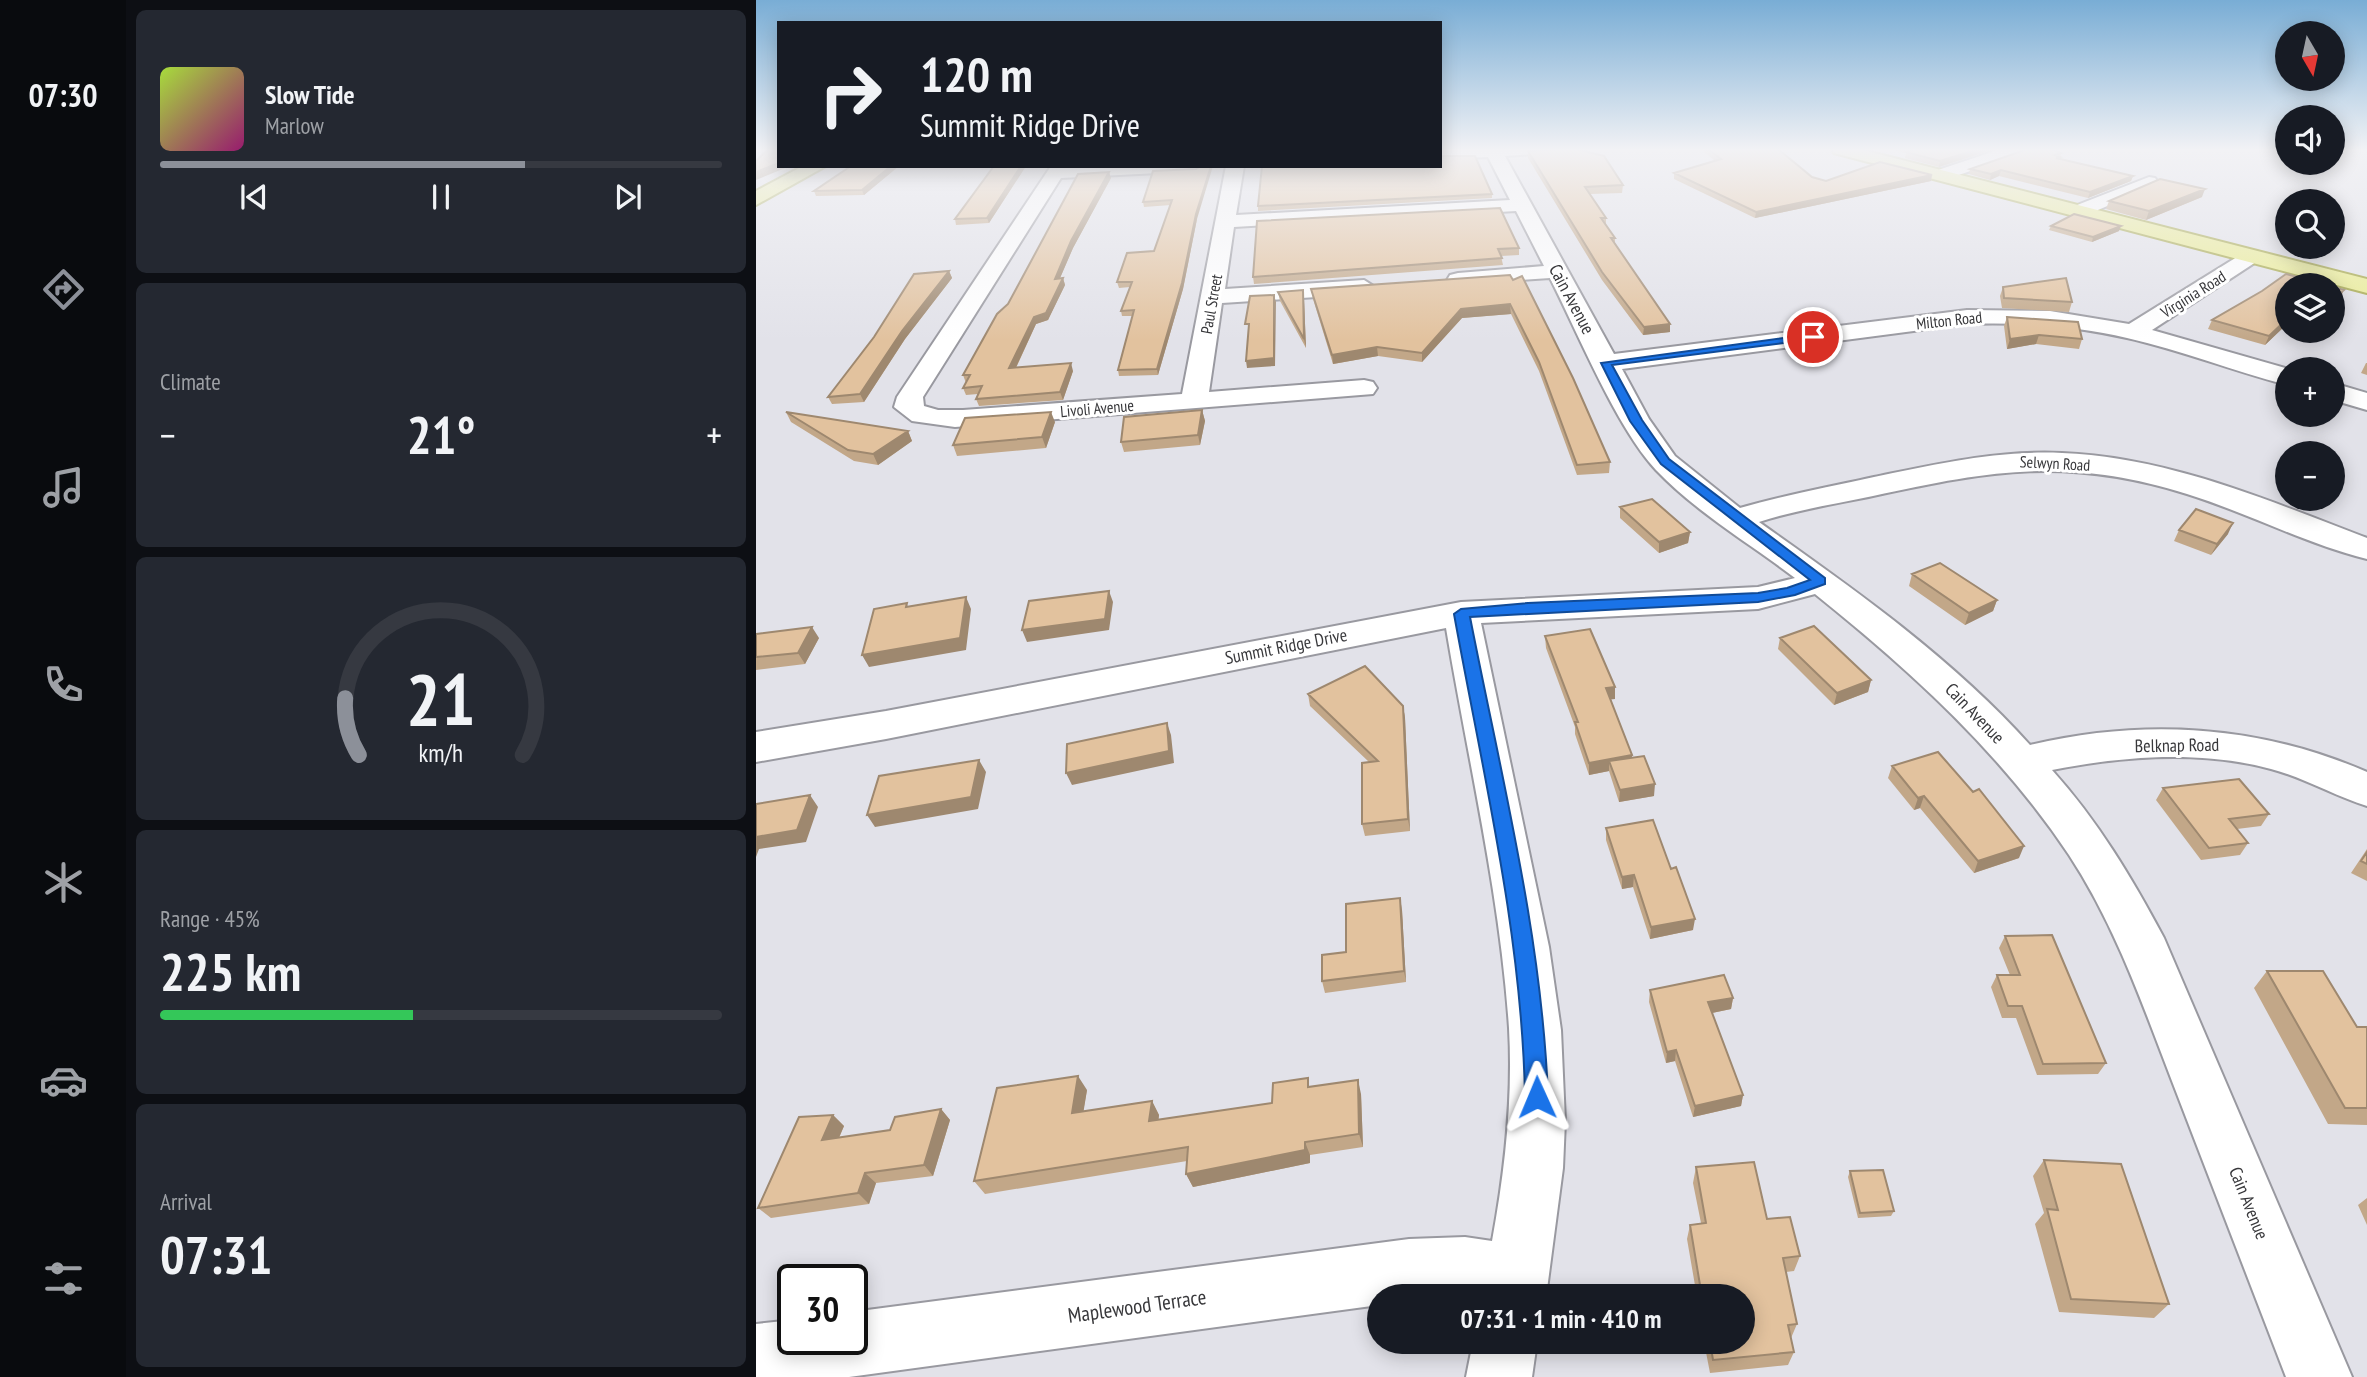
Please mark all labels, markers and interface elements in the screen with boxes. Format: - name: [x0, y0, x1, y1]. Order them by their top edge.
- north arrow: [2275, 21, 2345, 91]
- map controls: [2275, 21, 2345, 511]
- text: 120 m: [920, 42, 1033, 106]
- icon: right: [805, 49, 896, 140]
- text: 07:30: [28, 74, 98, 116]
- text: Slow Tide: [265, 78, 355, 111]
- text: Summit Ridge Drive: [920, 104, 1140, 146]
- button: sound: [2275, 105, 2345, 175]
- text: Marlow: [265, 111, 324, 140]
- icon: previous: [235, 178, 273, 216]
- icon: pause: [422, 178, 460, 216]
- icon: next: [609, 178, 647, 216]
- button: search: [2275, 189, 2345, 259]
- street label: Cain Avenue: [1544, 260, 1600, 338]
- icon: directions: [39, 265, 88, 314]
- street label: Virginia Road: [2156, 266, 2229, 322]
- street label: Paul Street: [1196, 272, 1226, 335]
- button: layers: [2275, 273, 2345, 343]
- pin: [1783, 307, 1843, 367]
- street label: Milton Road: [1915, 307, 1983, 333]
- icon: arrive: [1794, 318, 1832, 356]
- button: +: [2275, 357, 2345, 427]
- text: Climate: [160, 367, 221, 396]
- street label: Livoli Avenue: [1059, 395, 1135, 421]
- text: 21°: [407, 401, 475, 468]
- text: −: [160, 410, 176, 459]
- text: +: [706, 410, 722, 459]
- button: −: [2275, 441, 2345, 511]
- street label: Selwyn Road: [2019, 451, 2091, 475]
- icon: music: [39, 463, 88, 512]
- street label: Summit Ridge Drive: [1223, 623, 1349, 669]
- text: 21: [406, 651, 476, 745]
- icon: phone: [39, 660, 88, 709]
- street label: Cain Avenue: [1940, 678, 2010, 748]
- street label: Belknap Road: [2135, 733, 2219, 757]
- text: km/h: [419, 736, 463, 768]
- icon: climate: [39, 858, 88, 907]
- text: Range · 45%: [160, 904, 260, 933]
- text: 225 km: [160, 938, 301, 1005]
- icon: car: [39, 1056, 88, 1105]
- position arrow: [1500, 1060, 1574, 1134]
- street label: Cain Avenue: [2224, 1164, 2274, 1242]
- text: Arrival: [160, 1187, 212, 1216]
- text: 07:31: [160, 1221, 272, 1288]
- icon: filters: [39, 1254, 88, 1303]
- speed limit sign: 30: [777, 1264, 868, 1355]
- street label: Maplewood Terrace: [1066, 1283, 1208, 1329]
- text: 07:31 · 1 min · 410 m: [1461, 1302, 1661, 1335]

